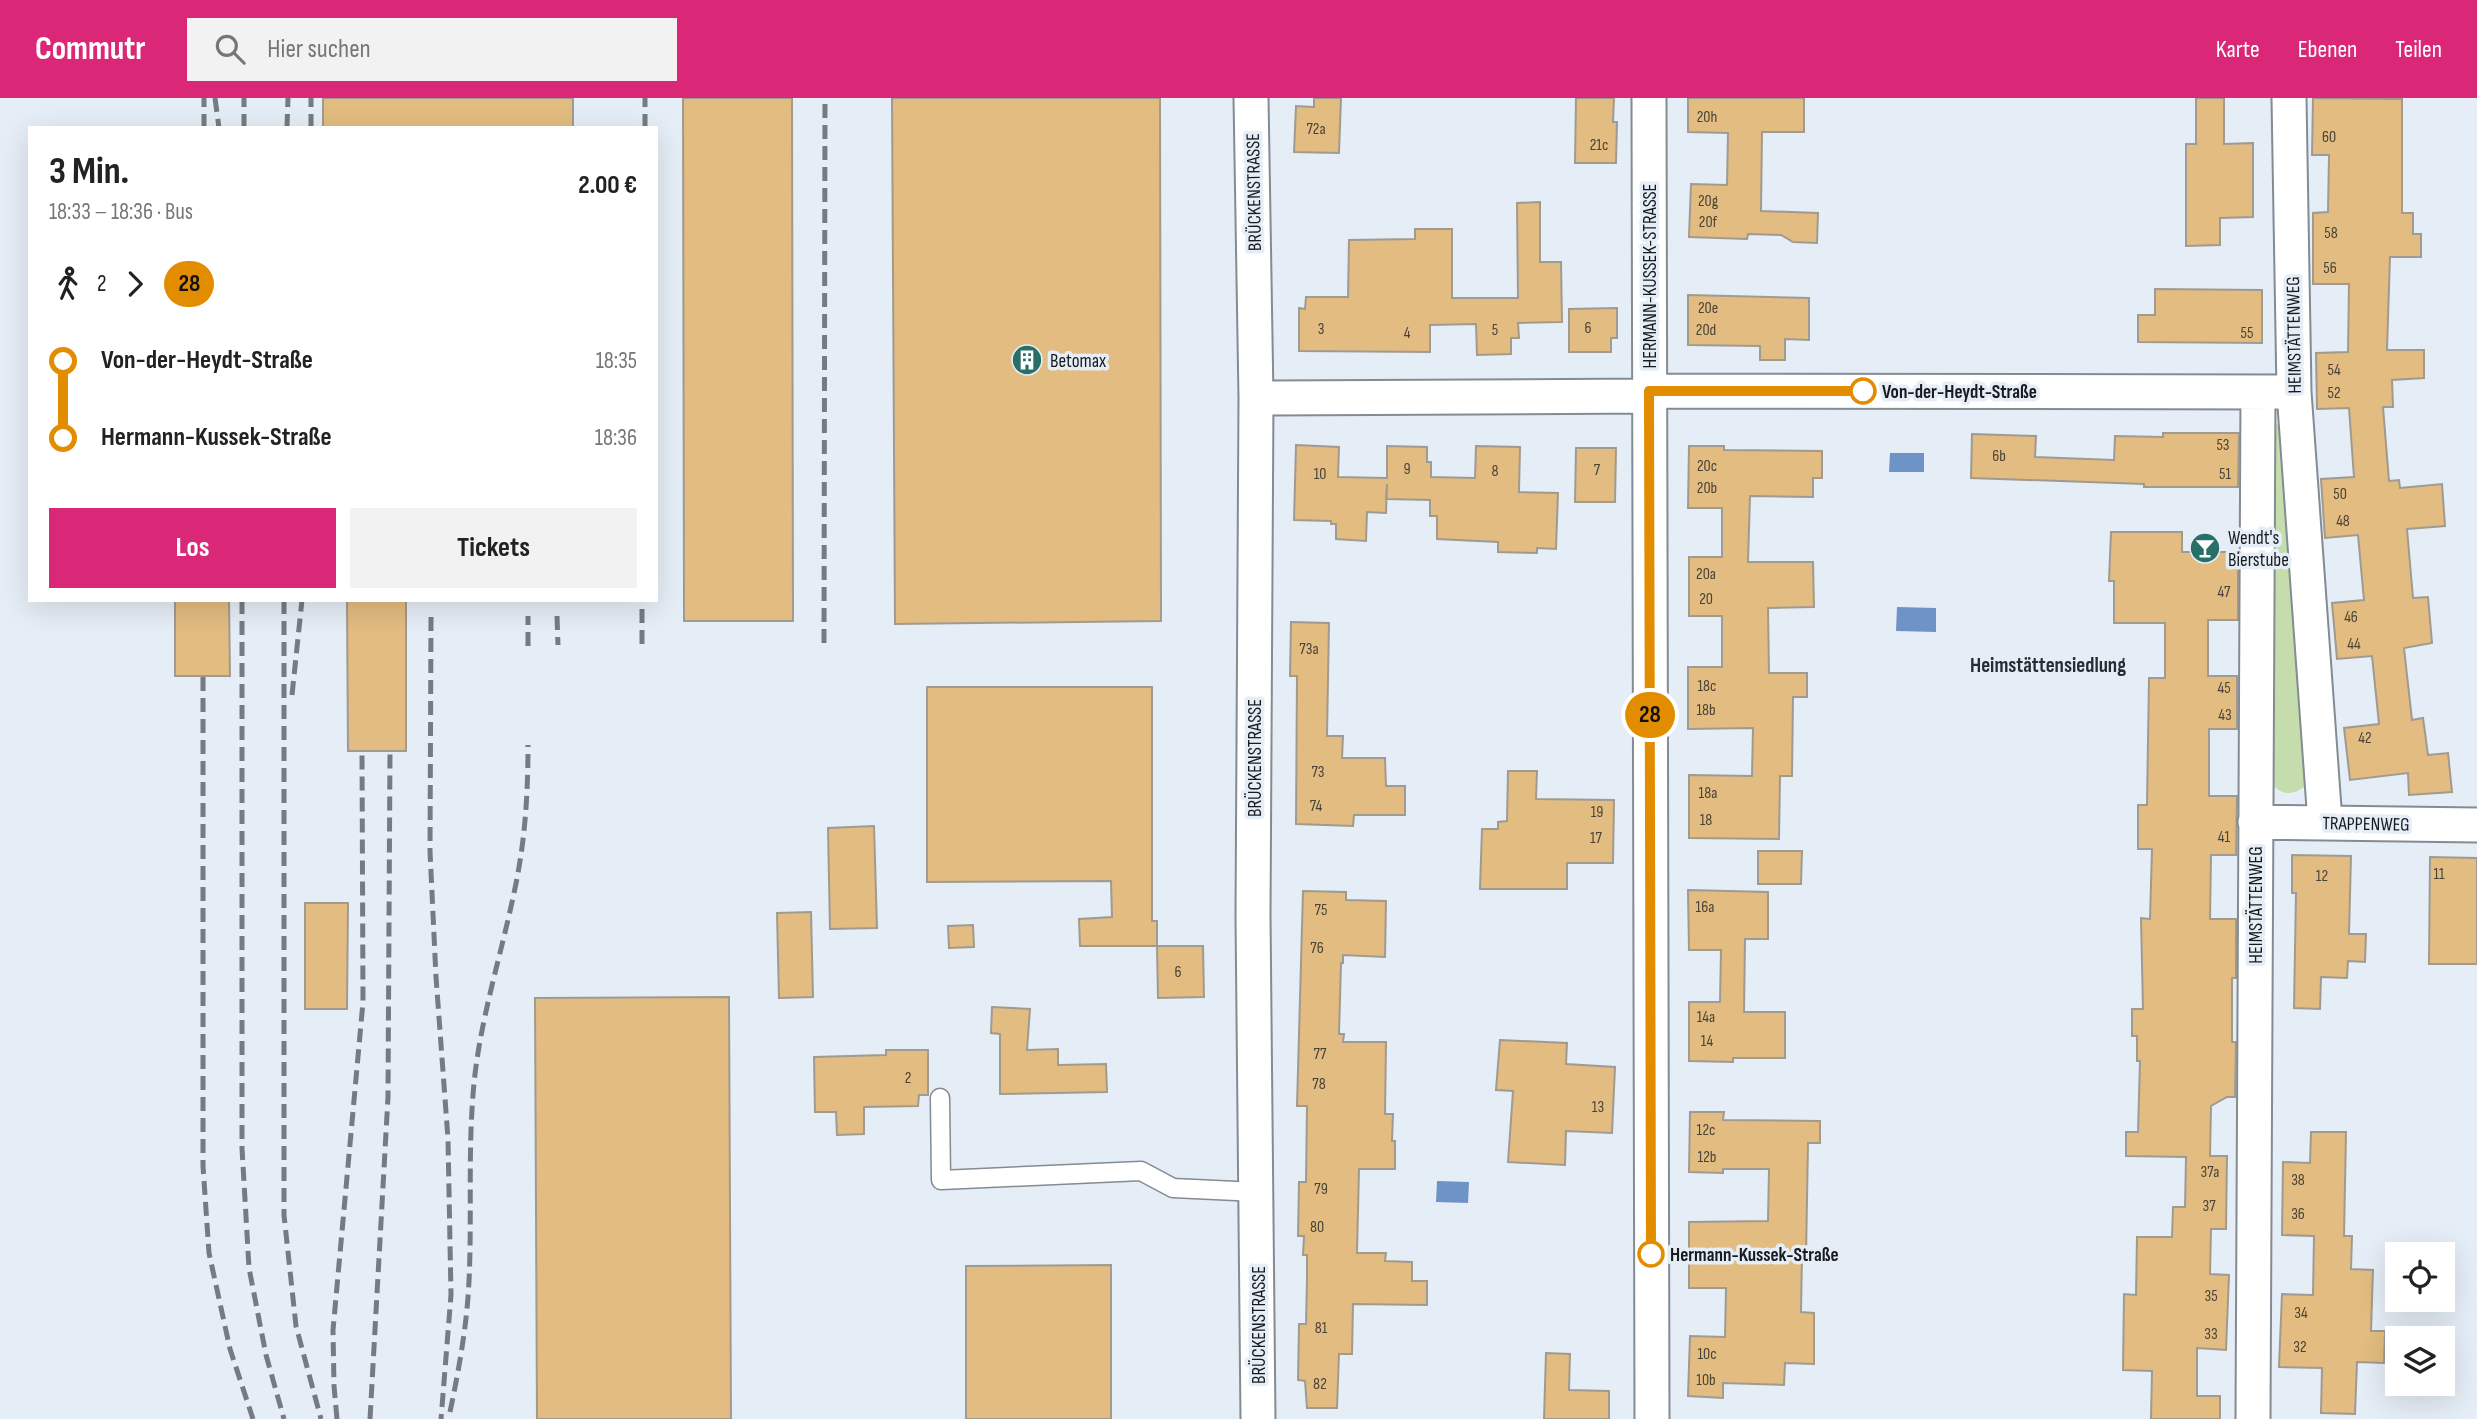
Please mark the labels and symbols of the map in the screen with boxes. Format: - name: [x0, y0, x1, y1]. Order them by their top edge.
- house number: 20h: [1697, 108, 1717, 127]
- house number: 72a: [1306, 120, 1326, 139]
- house number: 60: [2322, 128, 2336, 147]
- street label: BRÜCKENSTRASSE: [1242, 133, 1267, 251]
- house number: 21c: [1590, 136, 1608, 155]
- street label: HERMANN-KUSSEK-STRASSE: [1639, 184, 1662, 368]
- house number: 20g: [1698, 192, 1718, 211]
- house number: 20f: [1699, 213, 1718, 232]
- house number: 58: [2324, 224, 2338, 243]
- house number: 56: [2323, 259, 2337, 278]
- street label: HEIMSTÄTTENWEG: [2282, 276, 2307, 394]
- house number: 20e: [1698, 299, 1718, 318]
- house number: 6: [1584, 319, 1592, 338]
- house number: 3: [1318, 320, 1324, 339]
- house number: 5: [1492, 321, 1498, 340]
- house number: 20d: [1696, 321, 1716, 340]
- house number: 4: [1404, 324, 1411, 343]
- house number: 55: [2241, 324, 2253, 343]
- building icon: Betomax: [1010, 343, 1044, 377]
- place label: Betomax: [1050, 350, 1106, 373]
- house number: 54: [2327, 361, 2341, 380]
- marker: Von-der-Heydt-Straße: [1850, 378, 1876, 404]
- place label: Von-der-Heydt-Straße: [1882, 381, 2037, 404]
- house number: 52: [2327, 384, 2341, 403]
- house number: 53: [2216, 436, 2230, 455]
- house number: 6b: [1992, 447, 2006, 466]
- house number: 20c: [1697, 457, 1717, 476]
- house number: 9: [1403, 460, 1411, 479]
- house number: 7: [1594, 461, 1601, 480]
- house number: 8: [1491, 462, 1499, 481]
- house number: 10: [1314, 465, 1326, 484]
- house number: 51: [2219, 465, 2231, 484]
- house number: 20b: [1697, 479, 1717, 498]
- house number: 50: [2333, 485, 2347, 504]
- house number: 48: [2336, 512, 2350, 531]
- place label: Wendt's Bierstube: [2228, 527, 2289, 572]
- bar icon: Wendt's Bierstube: [2188, 531, 2222, 565]
- house number: 20a: [1696, 565, 1716, 584]
- house number: 47: [2218, 583, 2231, 602]
- house number: 20: [1699, 590, 1713, 609]
- house number: 46: [2344, 608, 2358, 627]
- house number: 44: [2347, 635, 2361, 654]
- house number: 73a: [1299, 640, 1319, 659]
- district label: Heimstättensiedlung: [1970, 653, 2126, 678]
- house number: 18c: [1697, 677, 1717, 696]
- house number: 45: [2217, 679, 2231, 698]
- line badge: 28: [1618, 692, 1682, 738]
- street label: BRÜCKENSTRASSE: [1244, 699, 1267, 817]
- house number: 18b: [1696, 701, 1716, 720]
- house number: 43: [2218, 706, 2232, 725]
- house number: 42: [2358, 729, 2372, 748]
- house number: 73: [1311, 763, 1325, 782]
- house number: 18a: [1699, 784, 1717, 803]
- house number: 74: [1310, 797, 1322, 816]
- house number: 19: [1591, 803, 1603, 822]
- house number: 18: [1700, 811, 1712, 830]
- street label: TRAPPENWEG: [2322, 812, 2410, 837]
- house number: 41: [2218, 828, 2231, 847]
- house number: 17: [1590, 829, 1603, 848]
- street label: HEIMSTÄTTENWEG: [2245, 846, 2268, 964]
- house number: 11: [2433, 865, 2445, 884]
- house number: 12: [2316, 867, 2328, 886]
- house number: 16a: [1696, 898, 1714, 917]
- house number: 75: [1315, 901, 1327, 920]
- house number: 76: [1310, 939, 1324, 958]
- house number: 6: [1174, 963, 1182, 982]
- house number: 14a: [1697, 1008, 1715, 1027]
- house number: 14: [1701, 1032, 1713, 1051]
- house number: 77: [1314, 1045, 1327, 1064]
- house number: 2: [905, 1069, 911, 1088]
- house number: 78: [1312, 1075, 1326, 1094]
- house number: 13: [1592, 1098, 1604, 1117]
- house number: 12c: [1697, 1121, 1715, 1140]
- house number: 12b: [1697, 1148, 1717, 1167]
- house number: 37a: [2200, 1163, 2220, 1182]
- house number: 38: [2291, 1171, 2305, 1190]
- house number: 79: [1314, 1180, 1328, 1199]
- house number: 37: [2202, 1197, 2216, 1216]
- house number: 36: [2291, 1205, 2305, 1224]
- house number: 80: [1310, 1218, 1324, 1237]
- marker: Hermann-Kussek-Straße: [1638, 1241, 1664, 1267]
- place label: Hermann-Kussek-Straße: [1670, 1244, 1839, 1267]
- street label: BRÜCKENSTRASSE: [1248, 1266, 1271, 1384]
- house number: 35: [2204, 1287, 2218, 1306]
- house number: 34: [2294, 1304, 2308, 1323]
- house number: 81: [1315, 1319, 1328, 1338]
- house number: 33: [2204, 1325, 2218, 1344]
- house number: 32: [2293, 1338, 2307, 1357]
- house number: 10c: [1697, 1345, 1717, 1364]
- house number: 10b: [1696, 1371, 1716, 1390]
- house number: 82: [1313, 1375, 1327, 1394]

